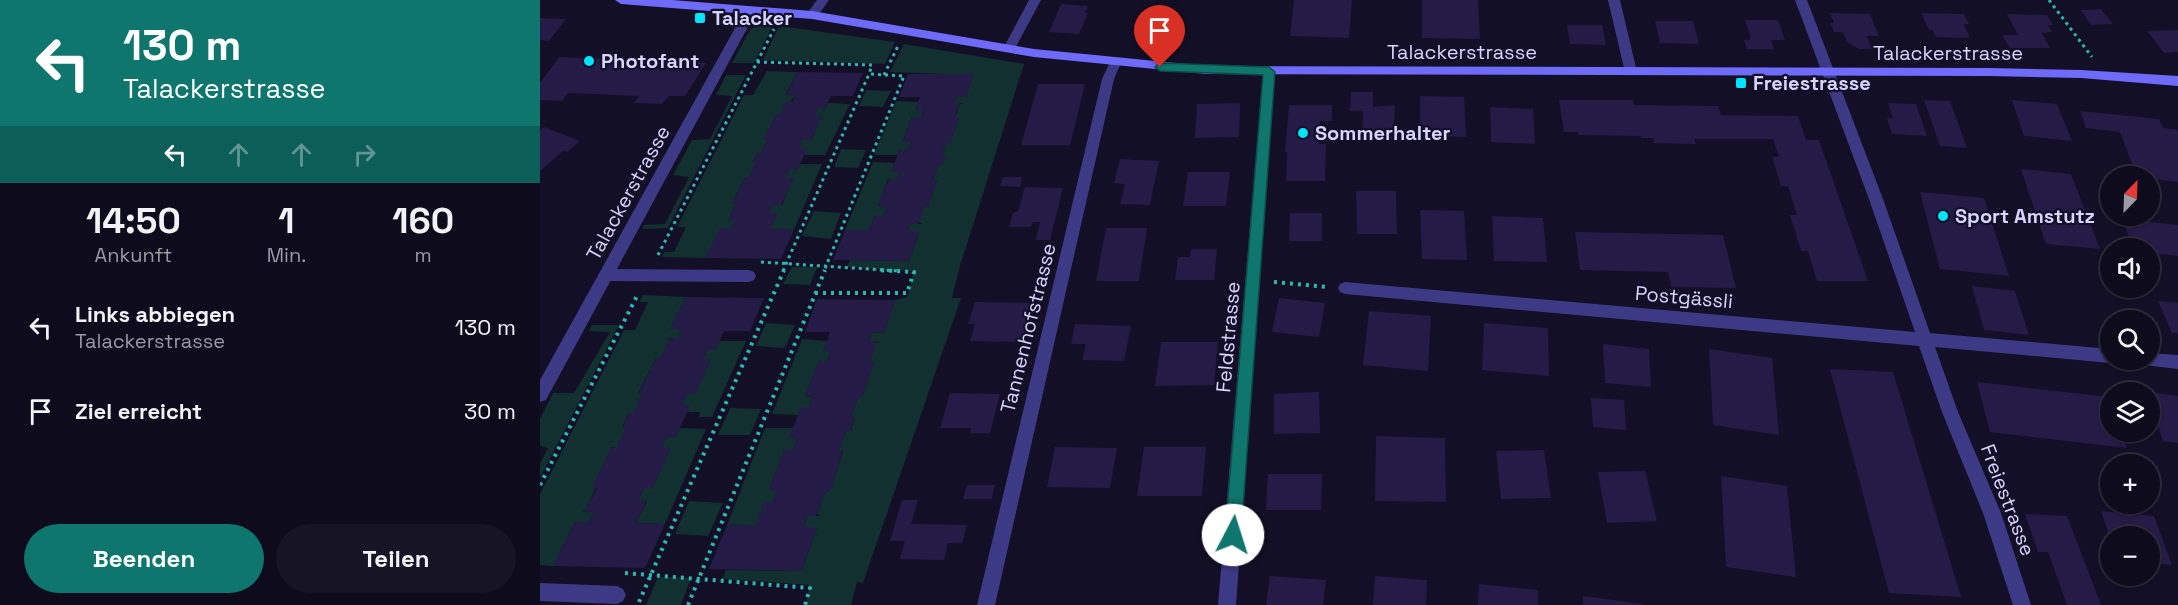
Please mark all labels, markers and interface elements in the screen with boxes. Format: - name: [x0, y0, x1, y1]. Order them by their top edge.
- place label: Talacker: [712, 5, 792, 31]
- pin: [1134, 5, 1185, 67]
- marker: Talacker: [693, 11, 707, 25]
- icon: arrive: [1143, 14, 1176, 47]
- text: 130 m: [123, 19, 241, 72]
- icon: left: [24, 24, 102, 102]
- street label: Talackerstrasse: [1387, 39, 1537, 65]
- street label: Talackerstrasse: [1873, 40, 2023, 66]
- place label: Photofant: [601, 48, 699, 74]
- marker: Photofant: [582, 54, 596, 68]
- place label: Freiestrasse: [1753, 70, 1871, 96]
- text: Talackerstrasse: [123, 71, 326, 106]
- marker: Freiestrasse: [1734, 76, 1748, 90]
- place label: Sommerhalter: [1315, 120, 1450, 146]
- street label: Talackerstrasse: [580, 121, 676, 265]
- marker: Sommerhalter: [1296, 126, 1310, 140]
- icon: left: [159, 138, 192, 171]
- icon: ahead: [222, 138, 255, 171]
- icon: ahead: [285, 138, 318, 171]
- icon: right: [348, 138, 381, 171]
- north arrow: [2100, 166, 2160, 226]
- map controls: [2100, 166, 2160, 586]
- text: 14:50: [86, 198, 181, 244]
- text: 1: [278, 198, 295, 244]
- text: 160: [392, 198, 454, 244]
- place label: Sport Amstutz: [1955, 203, 2095, 229]
- marker: Sport Amstutz: [1936, 209, 1950, 223]
- button: sound: [2100, 238, 2160, 298]
- street label: Tannenhofstrasse: [994, 240, 1062, 416]
- text: Ankunft: [95, 242, 172, 268]
- text: Min.: [267, 242, 306, 268]
- text: m: [415, 242, 432, 268]
- street label: Feldstrasse: [1210, 280, 1246, 394]
- street label: Postgässli: [1634, 280, 1734, 314]
- text: Links abbiegen: [75, 300, 235, 328]
- button: search: [2100, 310, 2160, 370]
- icon: left: [24, 311, 57, 344]
- text: 130 m: [455, 313, 516, 341]
- text: Talackerstrasse: [75, 328, 225, 354]
- button: layers: [2100, 382, 2160, 442]
- icon: arrive: [24, 395, 57, 428]
- text: Ziel erreicht: [75, 397, 202, 425]
- text: 30 m: [464, 397, 516, 425]
- street label: Freiestrasse: [1975, 440, 2041, 560]
- button: +: [2100, 454, 2160, 514]
- position arrow: [1201, 503, 1265, 567]
- button: Beenden: [24, 524, 264, 593]
- button: Teilen: [276, 524, 516, 593]
- button: −: [2100, 526, 2160, 586]

